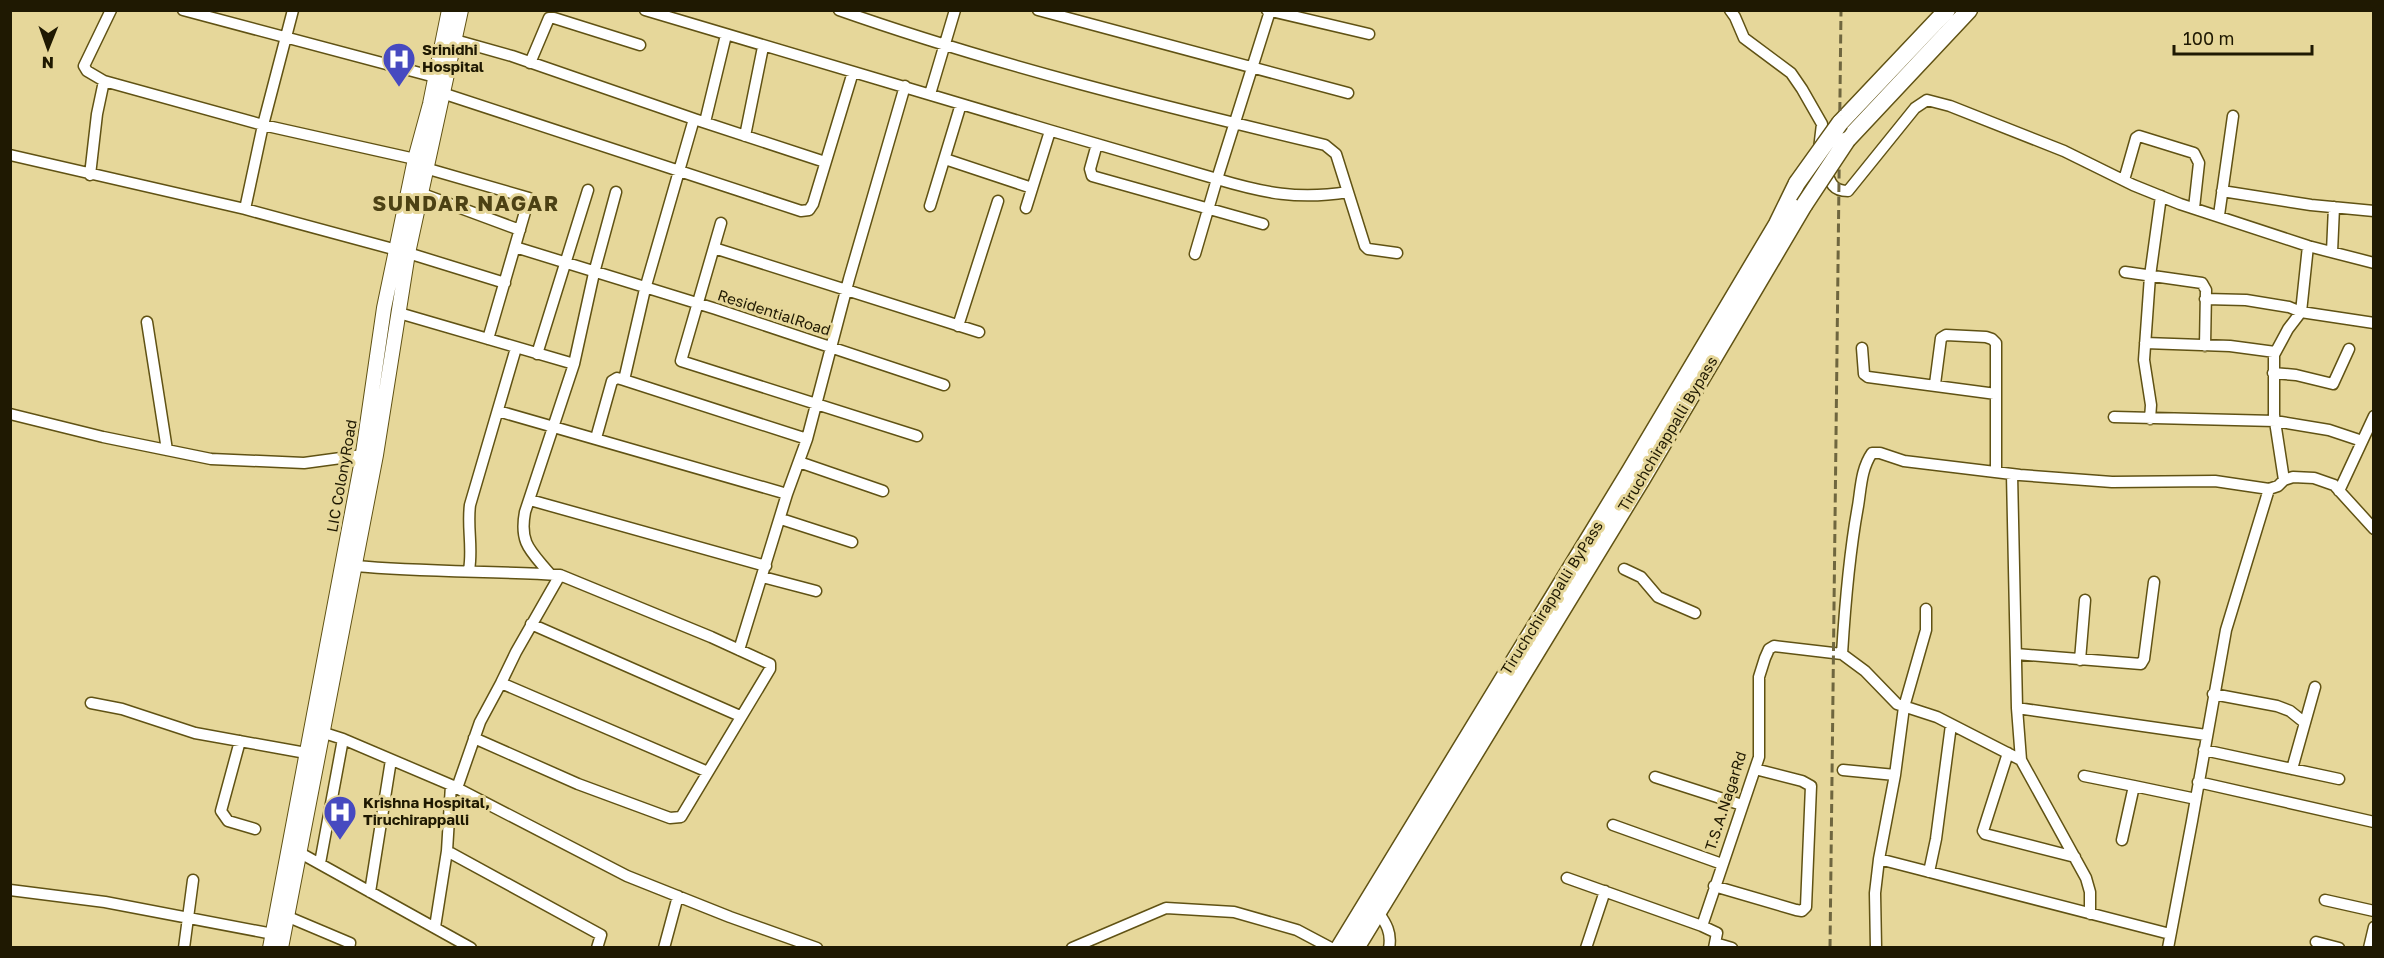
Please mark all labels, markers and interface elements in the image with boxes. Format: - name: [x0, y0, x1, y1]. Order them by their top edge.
- north arrow: [18, 18, 78, 78]
- scale bar: [2174, 18, 2312, 56]
- text: 100 m: [2183, 27, 2234, 49]
- place label: Srinidhi Hospital: [422, 40, 484, 75]
- hospital icon: Srinidhi Hospital: [381, 41, 417, 88]
- text: N: [41, 53, 54, 73]
- district label: SUNDAR NAGAR: [372, 190, 560, 216]
- street label: ResidentialRoad: [716, 285, 833, 339]
- street label: Tiruchchirappalli Bypass: [1614, 353, 1721, 514]
- street label: LIC ColonyRoad: [322, 418, 360, 534]
- street label: Tiruchchirappalli ByPass: [1496, 517, 1606, 678]
- street label: T.S.A.NagarRd: [1701, 749, 1750, 853]
- place label: Krishna Hospital, Tiruchirappalli: [363, 793, 490, 828]
- hospital icon: Krishna Hospital, Tiruchirappalli: [322, 794, 358, 841]

